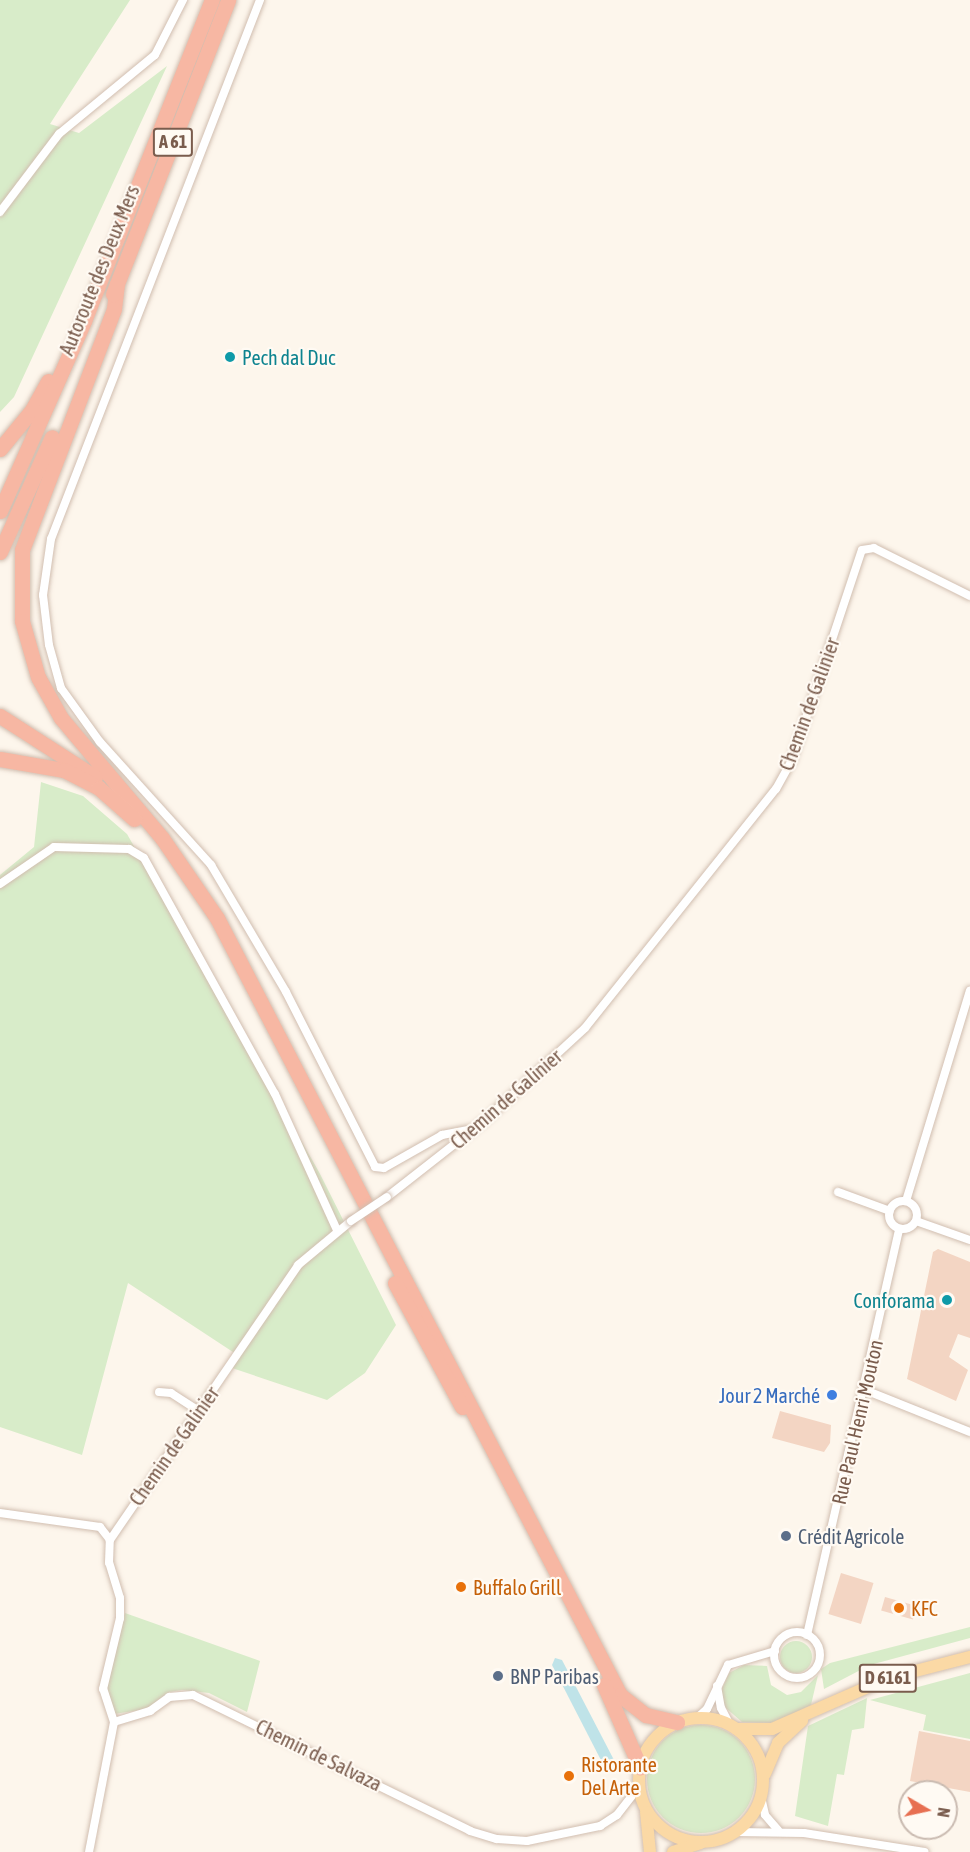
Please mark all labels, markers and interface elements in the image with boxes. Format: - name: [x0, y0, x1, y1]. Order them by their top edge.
- road number: A 61: [152, 127, 194, 157]
- street label: Autoroute des Deux Mers: [54, 181, 144, 359]
- place label: Pech dal Duc: [242, 345, 335, 369]
- marker: Pech dal Duc: [223, 350, 237, 364]
- street label: Chemin de Galinier: [774, 634, 844, 774]
- street label: Chemin de Galinier: [445, 1044, 567, 1154]
- place label: Conforama: [853, 1288, 935, 1312]
- marker: Conforama: [940, 1293, 954, 1307]
- street label: Rue Paul Henri Mouton: [826, 1337, 888, 1507]
- street label: Chemin de Galinier: [124, 1382, 224, 1510]
- place label: Jour 2 Marché: [719, 1383, 820, 1407]
- marker: Jour 2 Marché: [825, 1388, 839, 1402]
- place label: Crédit Agricole: [798, 1524, 904, 1548]
- marker: Crédit Agricole: [779, 1529, 793, 1543]
- place label: Buffalo Grill: [473, 1575, 561, 1599]
- marker: Buffalo Grill: [454, 1580, 468, 1594]
- place label: KFC: [911, 1596, 938, 1620]
- marker: KFC: [892, 1601, 906, 1615]
- road number: D 6161: [858, 1663, 918, 1693]
- place label: BNP Paribas: [510, 1664, 599, 1688]
- marker: BNP Paribas: [491, 1669, 505, 1683]
- street label: Chemin de Salvaza: [252, 1714, 386, 1796]
- place label: Ristorante Del Arte: [581, 1752, 657, 1799]
- marker: Ristorante Del Arte: [562, 1769, 576, 1783]
- north arrow: [898, 1780, 958, 1840]
- text: N: [934, 1806, 953, 1819]

